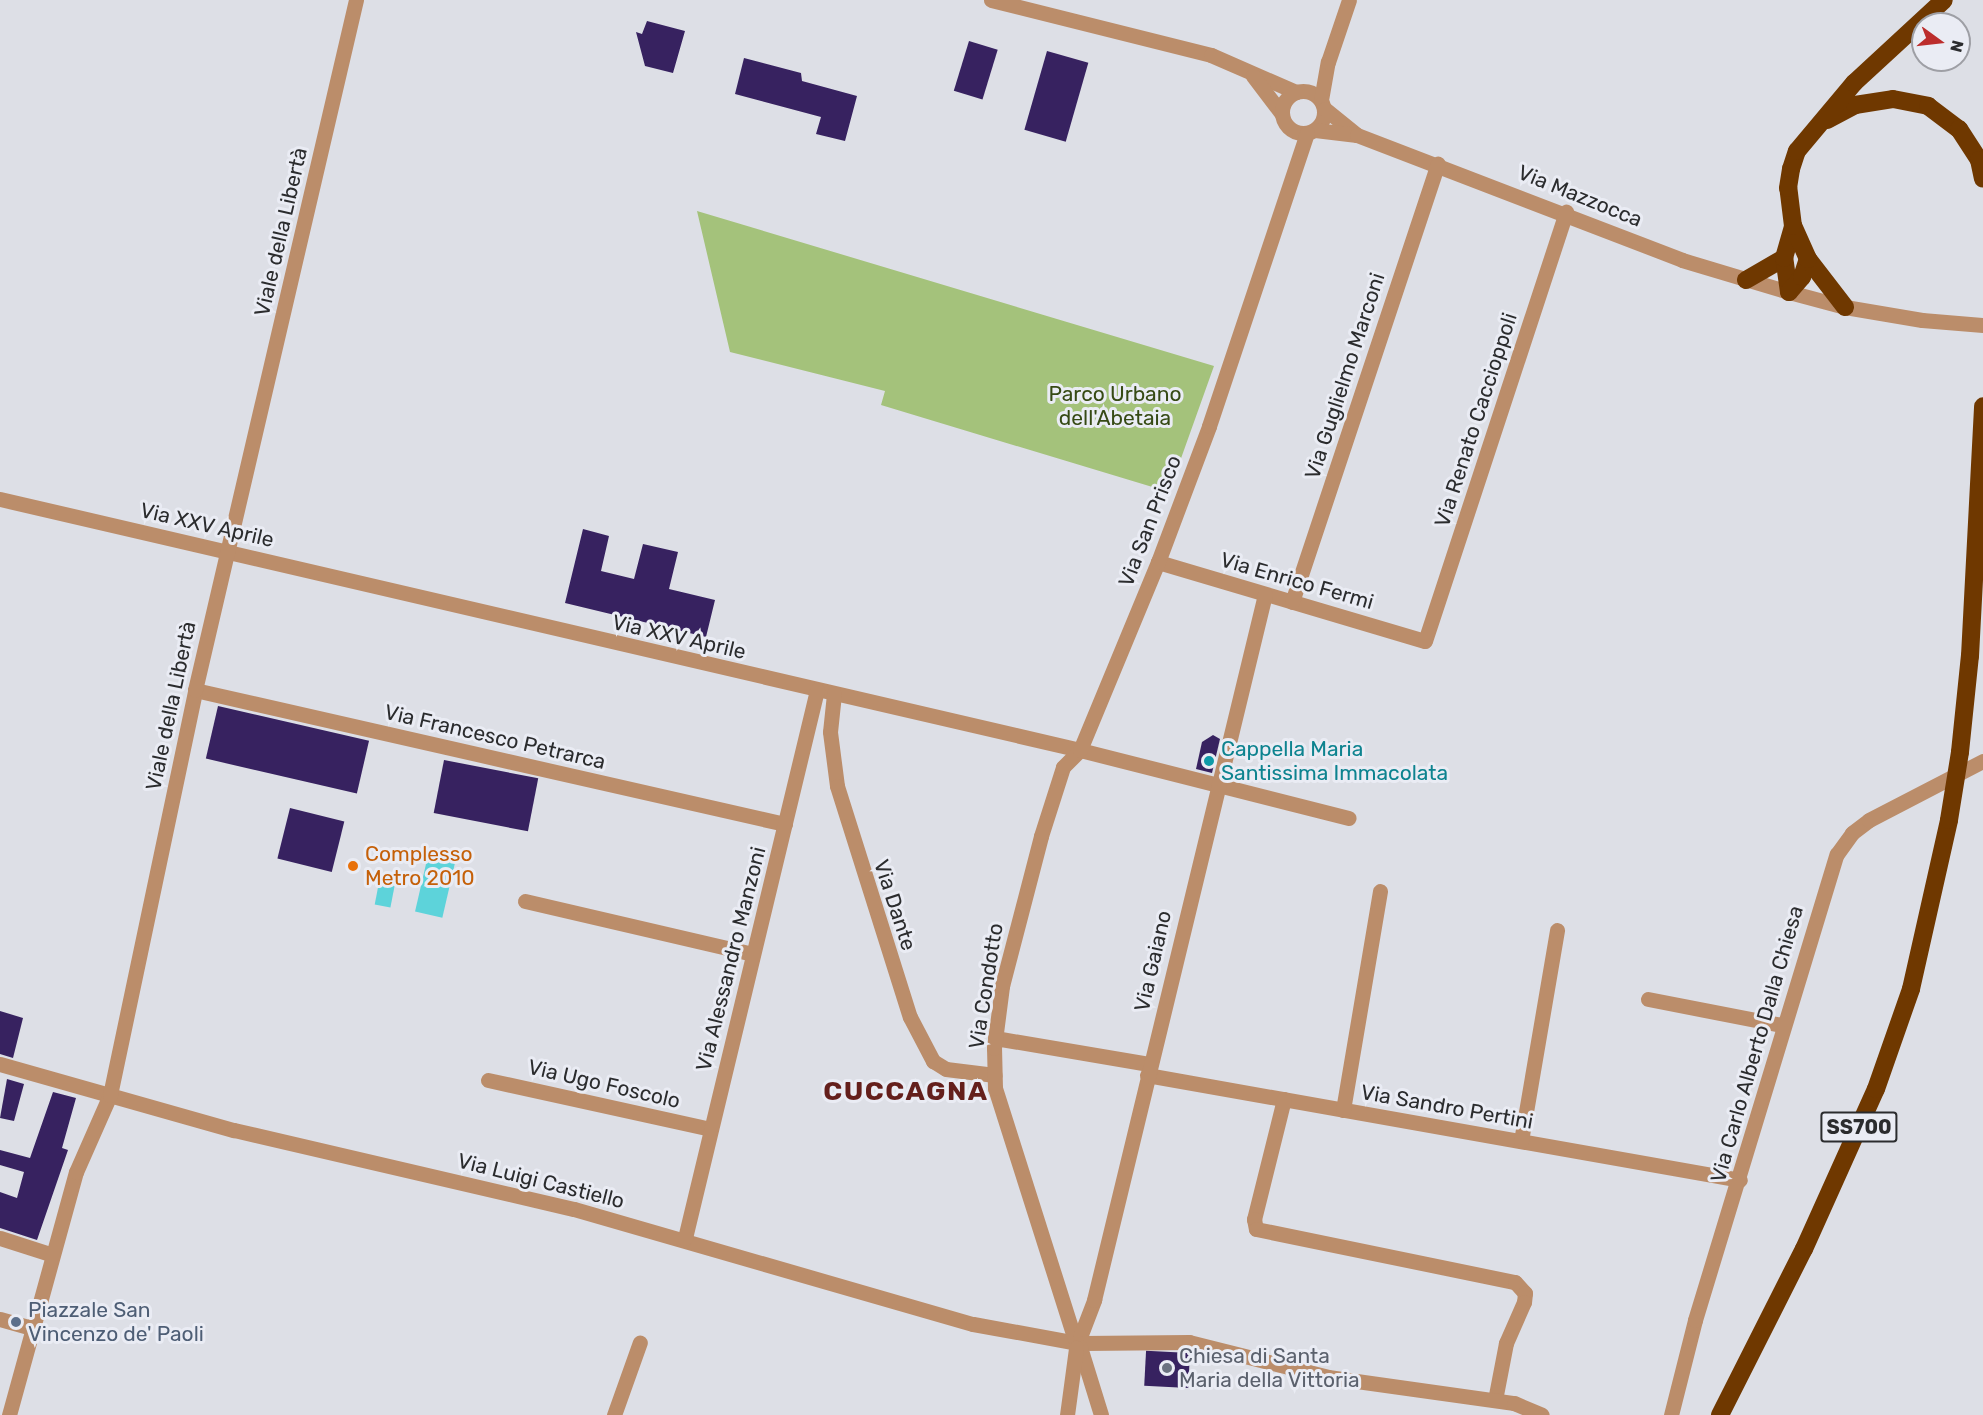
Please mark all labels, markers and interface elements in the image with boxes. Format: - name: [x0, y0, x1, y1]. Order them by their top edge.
- north arrow: [1911, 12, 1971, 72]
- text: N: [1946, 38, 1968, 54]
- street label: Viale della Libertà: [249, 145, 313, 319]
- street label: Via Mazzocca: [1514, 160, 1646, 232]
- street label: Via Guglielmo Marconi: [1300, 270, 1390, 482]
- street label: Via Renato Caccioppoli: [1429, 310, 1523, 530]
- park label: Parco Urbano dell'Abetaia: [1048, 381, 1182, 431]
- street label: Via San Prisco: [1113, 452, 1187, 590]
- street label: Via XXV Aprile: [137, 497, 277, 553]
- street label: Via Enrico Fermi: [1217, 547, 1377, 615]
- street label: Via XXV Aprile: [609, 609, 749, 665]
- street label: Viale della Libertà: [141, 619, 201, 793]
- street label: Via Francesco Petrarca: [382, 699, 608, 775]
- place label: Cappella Maria Santissima Immacolata: [1221, 736, 1448, 786]
- marker: Cappella Maria Santissima Immacolata: [1202, 754, 1216, 768]
- place label: Complesso Metro 2010: [365, 841, 475, 891]
- street label: Via Alessandro Manzoni: [691, 844, 771, 1074]
- street label: Via Dante: [868, 856, 922, 954]
- marker: Complesso Metro 2010: [346, 859, 360, 873]
- street label: Via Carlo Alberto Dalla Chiesa: [1705, 903, 1809, 1185]
- street label: Via Gaiano: [1129, 908, 1177, 1014]
- street label: Via Condotto: [964, 921, 1008, 1051]
- street label: Via Ugo Foscolo: [525, 1054, 683, 1114]
- district label: CUCCAGNA: [823, 1076, 989, 1108]
- street label: Via Sandro Pertini: [1359, 1079, 1535, 1135]
- road number: SS700: [1820, 1110, 1898, 1144]
- street label: Via Luigi Castiello: [455, 1148, 627, 1214]
- place label: Piazzale San Vincenzo de' Paoli: [28, 1297, 204, 1347]
- marker: Piazzale San Vincenzo de' Paoli: [9, 1315, 23, 1329]
- place label: Chiesa di Santa Maria della Vittoria: [1179, 1343, 1360, 1393]
- marker: Chiesa di Santa Maria della Vittoria: [1160, 1361, 1174, 1375]

